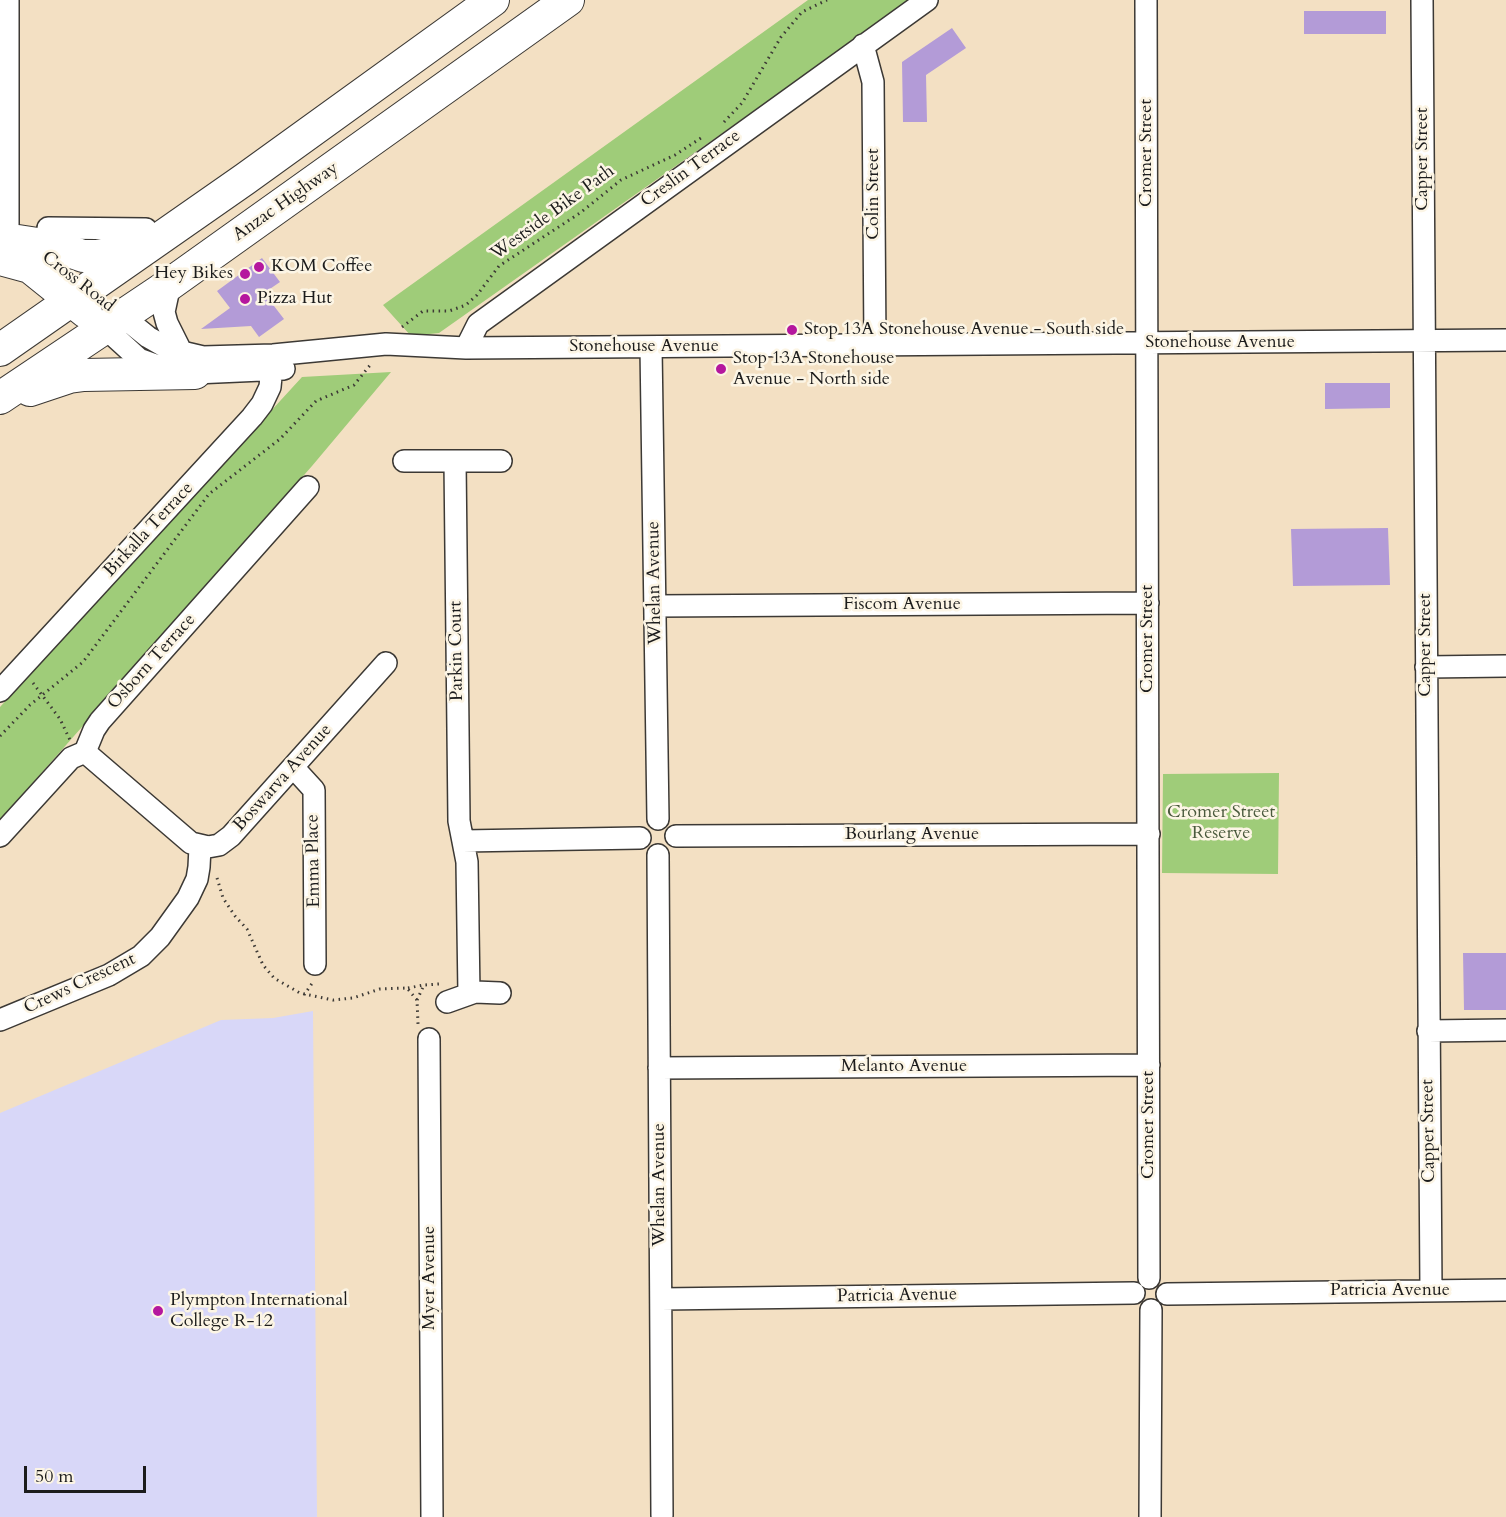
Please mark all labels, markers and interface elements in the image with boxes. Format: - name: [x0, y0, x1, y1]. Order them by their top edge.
- street label: Cromer Street: [1136, 99, 1158, 207]
- street label: Capper Street: [1412, 107, 1434, 211]
- street label: Creslin Terrace: [637, 126, 745, 212]
- street label: Colin Street: [863, 148, 885, 240]
- street label: Anzac Highway: [229, 158, 343, 246]
- street label: Westside Bike Path: [487, 161, 619, 265]
- street label: Cross Road: [37, 247, 119, 317]
- place label: KOM Coffee: [271, 256, 372, 278]
- marker: KOM Coffee: [252, 260, 266, 274]
- place label: Hey Bikes: [154, 263, 233, 285]
- marker: Hey Bikes: [238, 267, 252, 281]
- place label: Pizza Hut: [257, 288, 332, 310]
- marker: Pizza Hut: [238, 292, 252, 306]
- place label: Stop 13A Stonehouse Avenue - South side: [804, 319, 1124, 341]
- marker: Stop 13A Stonehouse Avenue - South side: [785, 323, 799, 337]
- street label: Stonehouse Avenue: [1145, 332, 1295, 354]
- street label: Stonehouse Avenue: [569, 336, 719, 358]
- place label: Stop 13A Stonehouse Avenue - North side: [733, 348, 894, 391]
- marker: Stop 13A Stonehouse Avenue - North side: [714, 362, 728, 376]
- street label: Birkalla Terrace: [100, 478, 198, 582]
- street label: Whelan Avenue: [643, 521, 667, 645]
- street label: Cromer Street: [1137, 585, 1159, 693]
- street label: Capper Street: [1415, 593, 1437, 697]
- street label: Fiscom Avenue: [843, 594, 961, 616]
- street label: Parkin Court: [445, 601, 469, 701]
- street label: Osborn Terrace: [103, 610, 201, 714]
- street label: Boswarva Avenue: [229, 720, 337, 836]
- park label: Cromer Street Reserve: [1167, 802, 1275, 844]
- street label: Emma Place: [302, 814, 326, 908]
- street label: Bourlang Avenue: [845, 824, 979, 846]
- street label: Crews Crescent: [21, 949, 139, 1019]
- street label: Melanto Avenue: [841, 1056, 967, 1078]
- street label: Cromer Street: [1138, 1071, 1160, 1179]
- street label: Capper Street: [1417, 1079, 1441, 1183]
- street label: Whelan Avenue: [649, 1123, 671, 1247]
- street label: Myer Avenue: [419, 1226, 441, 1330]
- street label: Patricia Avenue: [1330, 1280, 1450, 1302]
- street label: Patricia Avenue: [837, 1284, 957, 1308]
- place label: Plympton International College R-12: [170, 1290, 348, 1332]
- marker: Plympton International College R-12: [151, 1304, 165, 1318]
- scale bar: [27, 1454, 148, 1492]
- text: 50 m: [35, 1464, 74, 1489]

